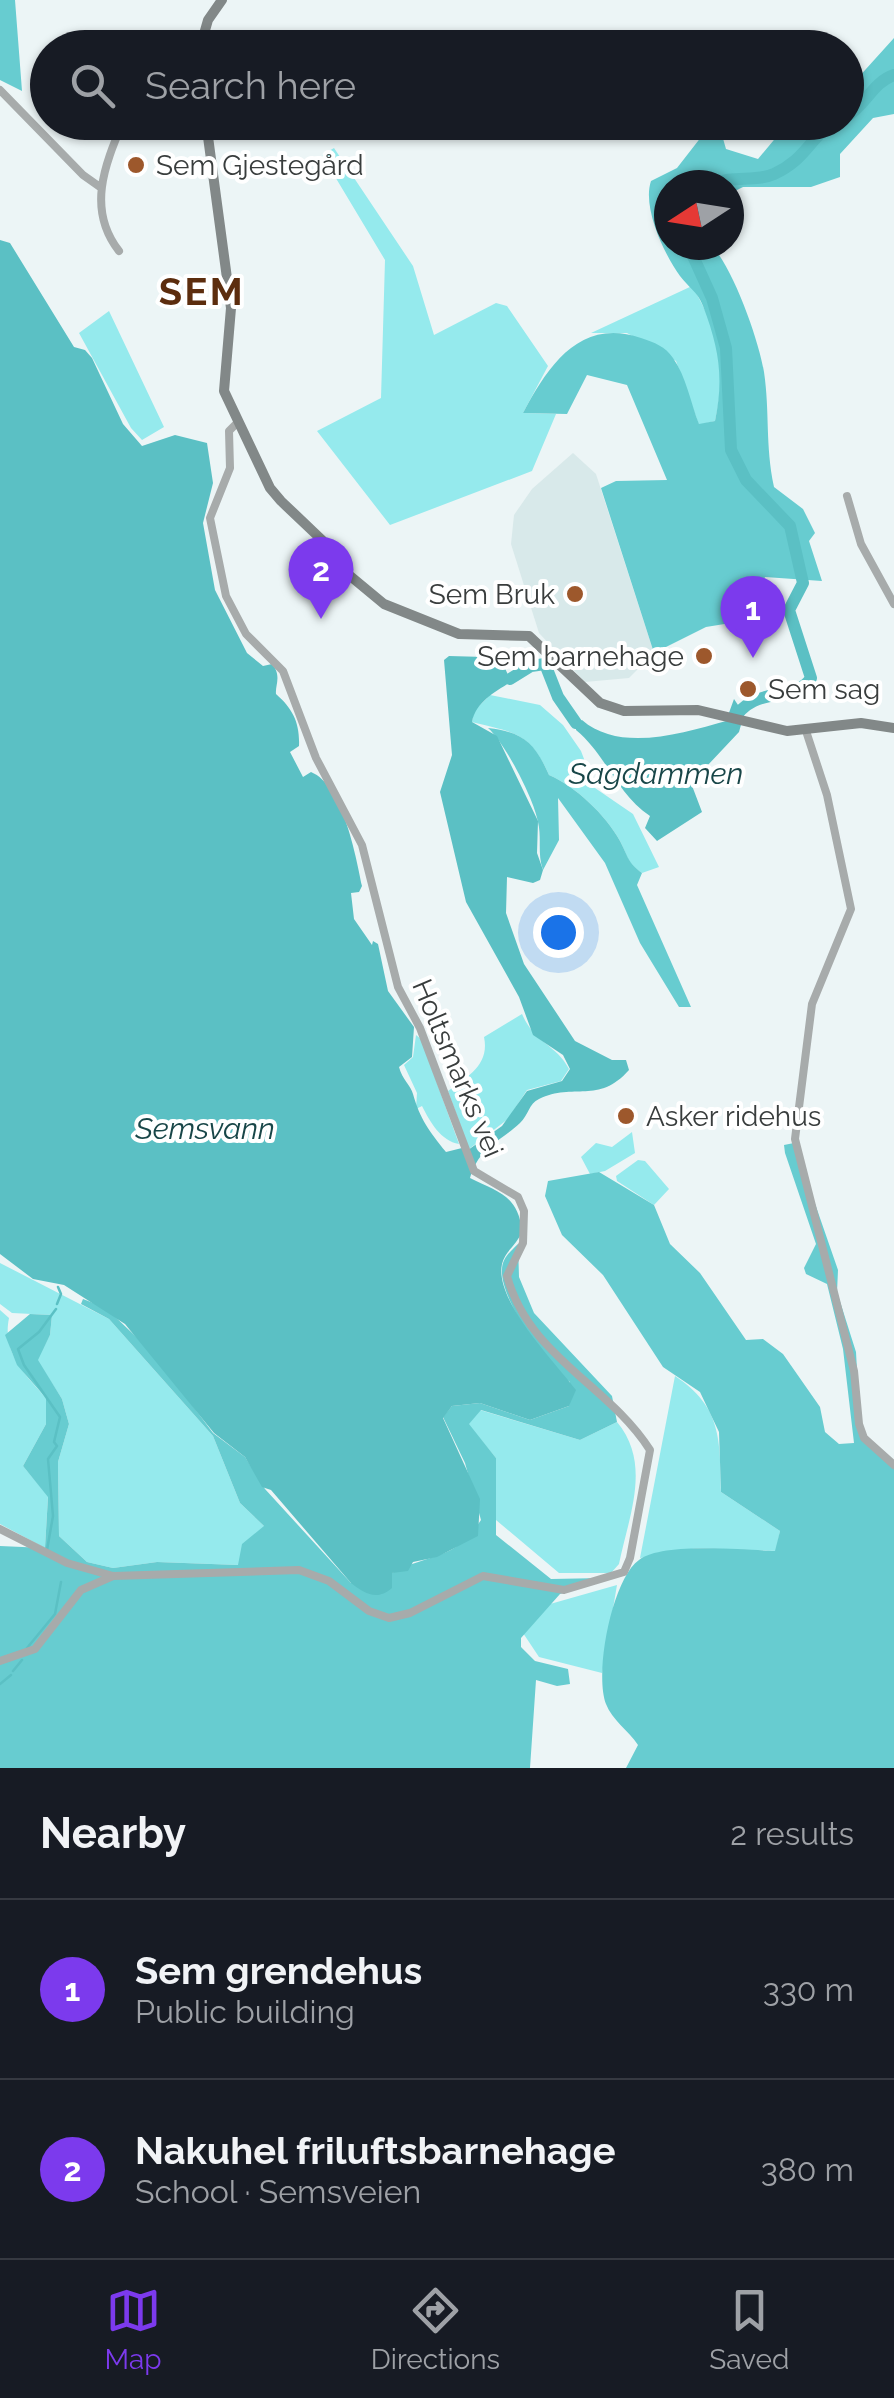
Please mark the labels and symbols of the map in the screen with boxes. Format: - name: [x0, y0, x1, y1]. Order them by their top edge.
- place label: Sem Gjestegård: [156, 149, 364, 182]
- marker: Sem Gjestegård: [125, 154, 147, 176]
- north arrow: [654, 170, 744, 260]
- district label: SEM: [159, 269, 245, 314]
- pin: 2: [288, 536, 354, 619]
- pin: 1: [720, 576, 786, 658]
- place label: Sem Bruk: [429, 578, 555, 611]
- marker: Sem Bruk: [564, 583, 586, 605]
- place label: Sem barnehage: [477, 640, 684, 673]
- marker: Sem barnehage: [693, 645, 715, 667]
- place label: Sem sag: [768, 673, 880, 706]
- marker: Sem sag: [737, 678, 759, 700]
- water label: Sagdammen: [568, 756, 743, 791]
- your location: [533, 907, 584, 958]
- street label: Holtsmarks vei: [405, 974, 510, 1162]
- place label: Asker ridehus: [646, 1100, 821, 1133]
- marker: Asker ridehus: [615, 1105, 637, 1127]
- water label: Semsvann: [134, 1111, 275, 1146]

